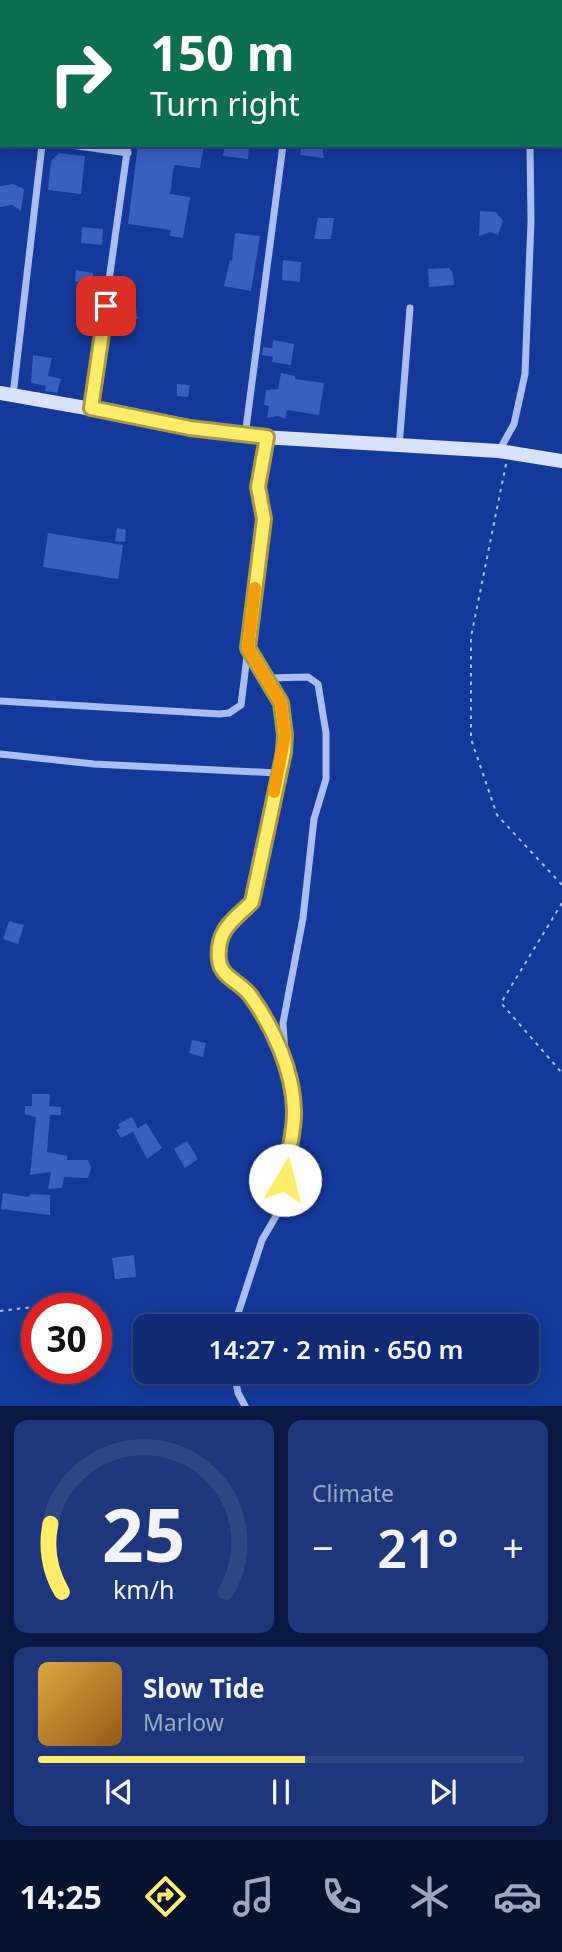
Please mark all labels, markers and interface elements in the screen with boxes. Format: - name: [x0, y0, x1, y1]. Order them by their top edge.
- text: 150 m: [150, 19, 295, 85]
- icon: right: [35, 28, 126, 119]
- text: Turn right: [150, 82, 300, 125]
- pin: [76, 276, 136, 336]
- icon: arrive: [87, 287, 125, 325]
- position arrow: [248, 1143, 322, 1217]
- speed limit sign: 30: [21, 1293, 112, 1384]
- text: 14:27 · 2 min · 650 m: [209, 1331, 463, 1367]
- text: Climate: [312, 1477, 394, 1509]
- text: 25: [102, 1485, 186, 1584]
- text: 21°: [377, 1512, 459, 1583]
- text: −: [312, 1521, 334, 1573]
- text: +: [502, 1521, 524, 1573]
- text: km/h: [113, 1572, 175, 1606]
- text: Slow Tide: [143, 1670, 265, 1706]
- text: Marlow: [143, 1706, 224, 1738]
- icon: previous: [100, 1773, 138, 1811]
- icon: pause: [262, 1773, 300, 1811]
- icon: next: [424, 1773, 462, 1811]
- icon: directions: [141, 1872, 190, 1921]
- icon: music: [229, 1872, 278, 1921]
- icon: phone: [317, 1872, 366, 1921]
- icon: climate: [405, 1872, 454, 1921]
- icon: car: [493, 1872, 542, 1921]
- text: 14:25: [20, 1875, 102, 1918]

